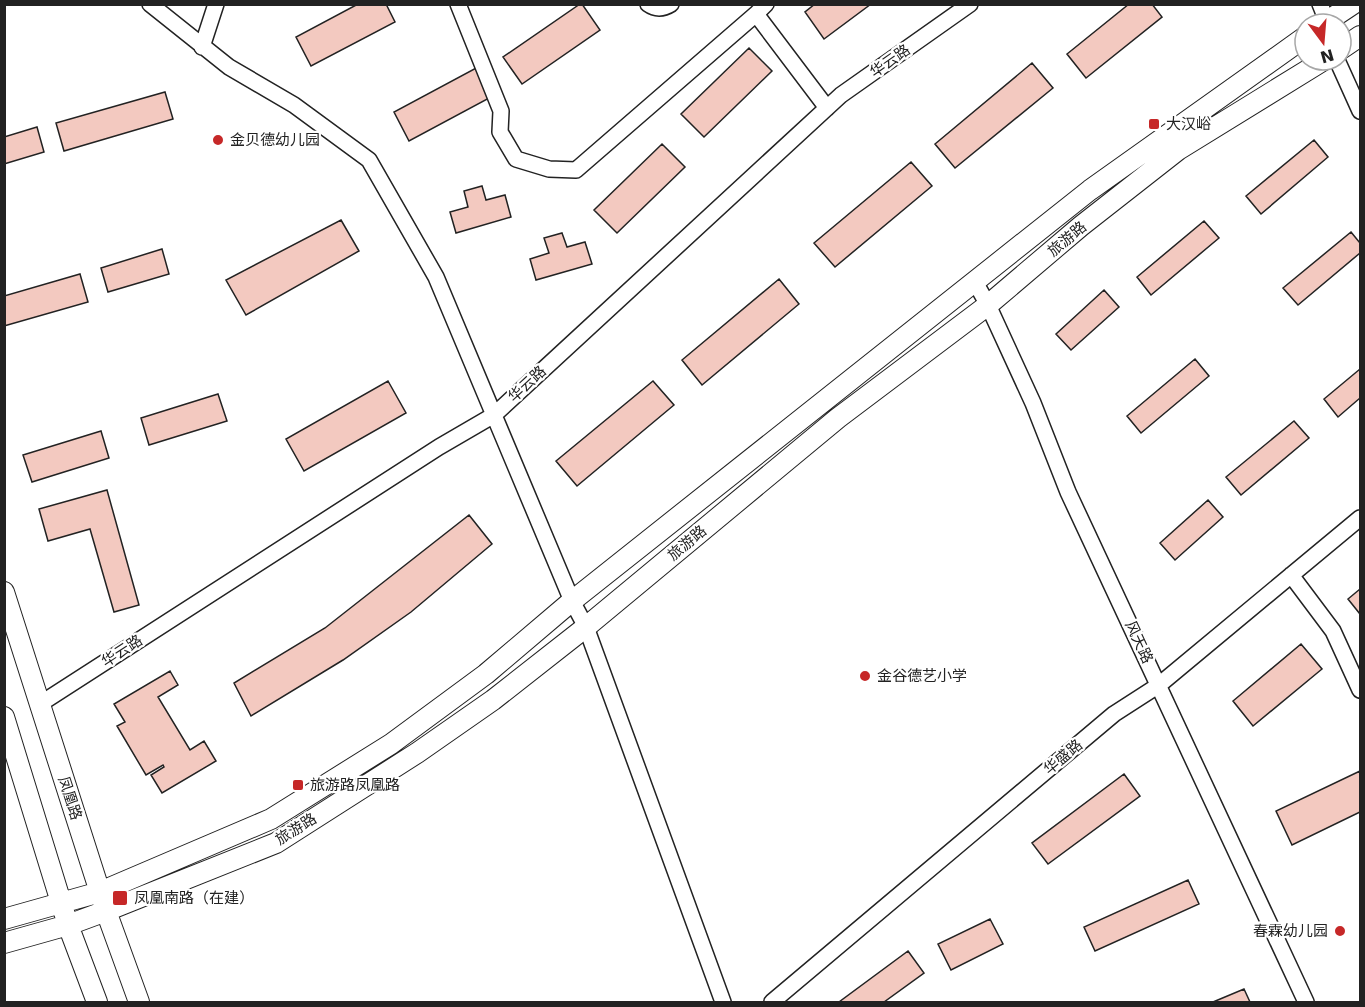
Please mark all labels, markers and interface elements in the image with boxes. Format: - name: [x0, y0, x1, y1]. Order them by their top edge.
- north arrow: [1293, 12, 1353, 72]
- street label: 华云路: [866, 41, 914, 81]
- text: N: [1318, 45, 1336, 67]
- place label: 大汉峪: [1166, 115, 1211, 133]
- marker: 大汉峪: [1147, 117, 1161, 131]
- place label: 金贝德幼儿园: [230, 131, 320, 149]
- marker: 金贝德幼儿园: [211, 133, 225, 147]
- street label: 旅游路: [1044, 218, 1090, 260]
- street label: 华云路: [504, 362, 550, 406]
- street label: 旅游路: [664, 522, 710, 564]
- street label: 风天路: [1121, 618, 1157, 666]
- street label: 华云路: [98, 631, 146, 671]
- place label: 金谷德艺小学: [877, 667, 967, 685]
- marker: 金谷德艺小学: [858, 669, 872, 683]
- street label: 华盛路: [1040, 736, 1086, 778]
- street label: 凤凰路: [54, 774, 86, 822]
- place label: 旅游路凤凰路: [310, 776, 400, 794]
- marker: 旅游路凤凰路: [291, 778, 305, 792]
- street label: 旅游路: [272, 809, 320, 849]
- marker: 凤凰南路（在建）: [111, 889, 129, 907]
- place label: 凤凰南路（在建）: [134, 889, 254, 907]
- place label: 春霖幼儿园: [1253, 922, 1328, 940]
- marker: 春霖幼儿园: [1333, 924, 1347, 938]

